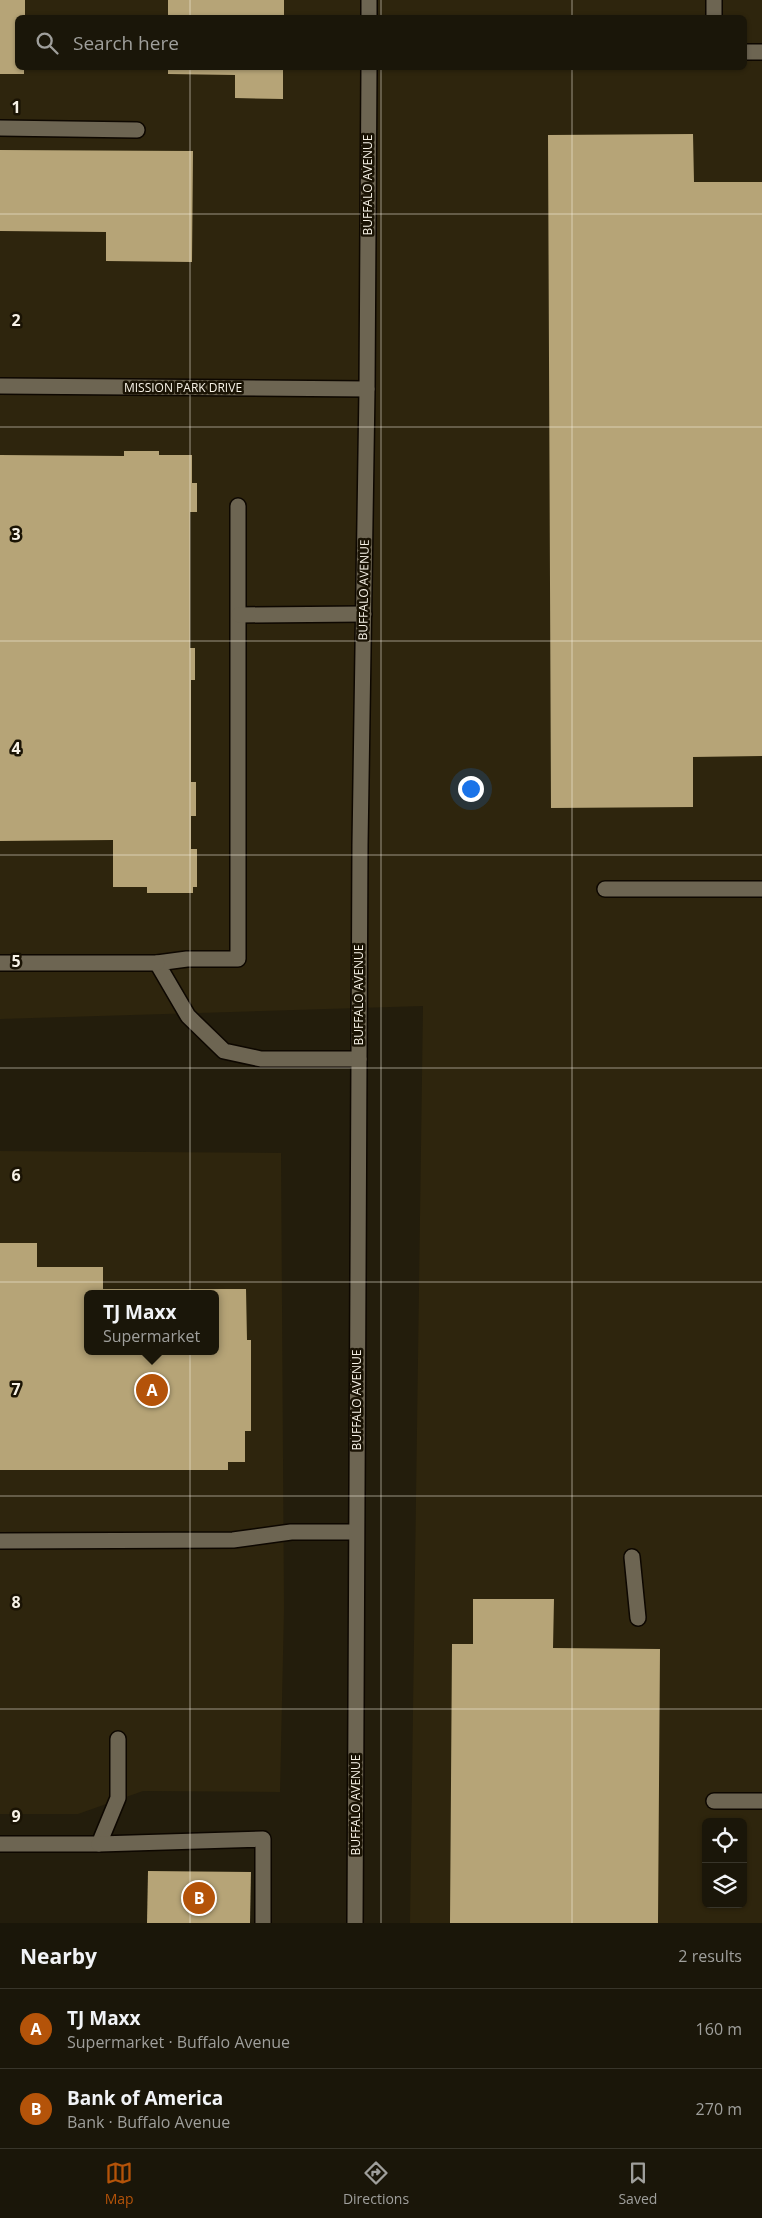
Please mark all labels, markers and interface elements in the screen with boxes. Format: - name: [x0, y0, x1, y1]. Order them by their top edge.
- search box: [15, 15, 747, 70]
- icon: search: [33, 29, 61, 57]
- text: Search here: [73, 30, 179, 56]
- text: 1: [11, 96, 21, 118]
- street label: BUFFALO AVENUE: [359, 134, 376, 236]
- text: 2: [11, 309, 21, 331]
- street label: MISSION PARK DRIVE: [124, 379, 242, 396]
- text: 3: [11, 523, 21, 545]
- street label: BUFFALO AVENUE: [354, 539, 373, 641]
- text: 4: [11, 737, 21, 759]
- your location: [458, 776, 484, 802]
- street label: BUFFALO AVENUE: [350, 944, 367, 1046]
- text: 5: [11, 950, 21, 972]
- text: 6: [11, 1164, 21, 1186]
- popup: [84, 1290, 219, 1355]
- text: TJ Maxx: [103, 1299, 176, 1325]
- text: Supermarket: [103, 1325, 200, 1347]
- street label: BUFFALO AVENUE: [348, 1349, 365, 1451]
- pin: A: [136, 1371, 168, 1409]
- text: 7: [11, 1378, 21, 1400]
- text: 8: [11, 1591, 21, 1613]
- street label: BUFFALO AVENUE: [347, 1754, 364, 1856]
- text: 9: [11, 1805, 21, 1827]
- map controls: [702, 1818, 747, 1908]
- button: locate: [702, 1818, 747, 1863]
- button: layers: [702, 1863, 747, 1908]
- pin: B: [183, 1879, 215, 1917]
- text: Nearby: [20, 1942, 97, 1970]
- text: 2 results: [678, 1945, 742, 1967]
- text: TJ Maxx: [67, 2005, 141, 2031]
- text: A: [30, 2018, 42, 2040]
- text: 160 m: [696, 2018, 742, 2040]
- text: Supermarket · Buffalo Avenue: [67, 2031, 290, 2053]
- text: Bank of America: [67, 2085, 223, 2111]
- text: B: [31, 2098, 41, 2120]
- text: 270 m: [696, 2098, 742, 2120]
- text: Bank · Buffalo Avenue: [67, 2111, 230, 2133]
- tab: Map: [105, 2159, 134, 2208]
- tab: Directions: [343, 2159, 409, 2208]
- tab: Saved: [618, 2159, 657, 2208]

